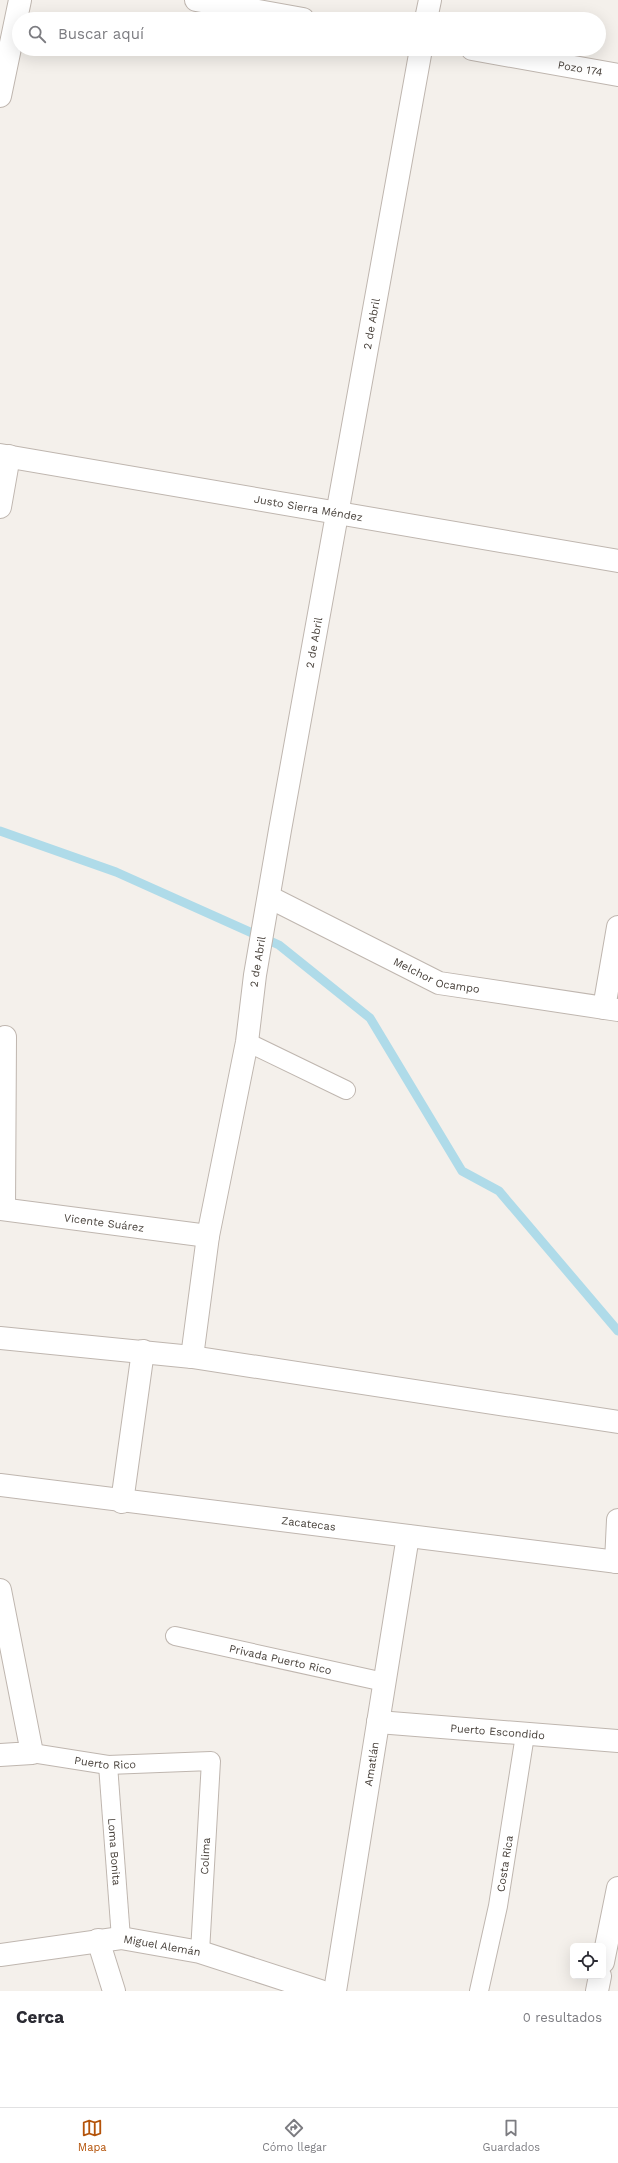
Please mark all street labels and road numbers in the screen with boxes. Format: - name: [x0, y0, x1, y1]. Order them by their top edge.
- street label: Pozo 174: [557, 58, 604, 79]
- street label: 2 de Abril: [361, 297, 383, 350]
- street label: Justo Sierra Méndez: [253, 493, 364, 524]
- street label: 2 de Abril: [303, 615, 325, 669]
- street label: 2 de Abril: [248, 934, 269, 988]
- street label: Melchor Ocampo: [391, 955, 481, 996]
- street label: Vicente Suárez: [63, 1211, 145, 1235]
- street label: Zacatecas: [281, 1514, 337, 1534]
- street label: Privada Puerto Rico: [228, 1642, 333, 1677]
- street label: Puerto Escondido: [450, 1722, 545, 1742]
- street label: Amatlán: [362, 1741, 382, 1787]
- street label: Puerto Rico: [73, 1754, 136, 1772]
- street label: Loma Bonita: [105, 1818, 123, 1886]
- street label: Costa Rica: [494, 1835, 516, 1893]
- street label: Colima: [198, 1837, 213, 1875]
- street label: Miguel Alemán: [122, 1933, 202, 1959]

